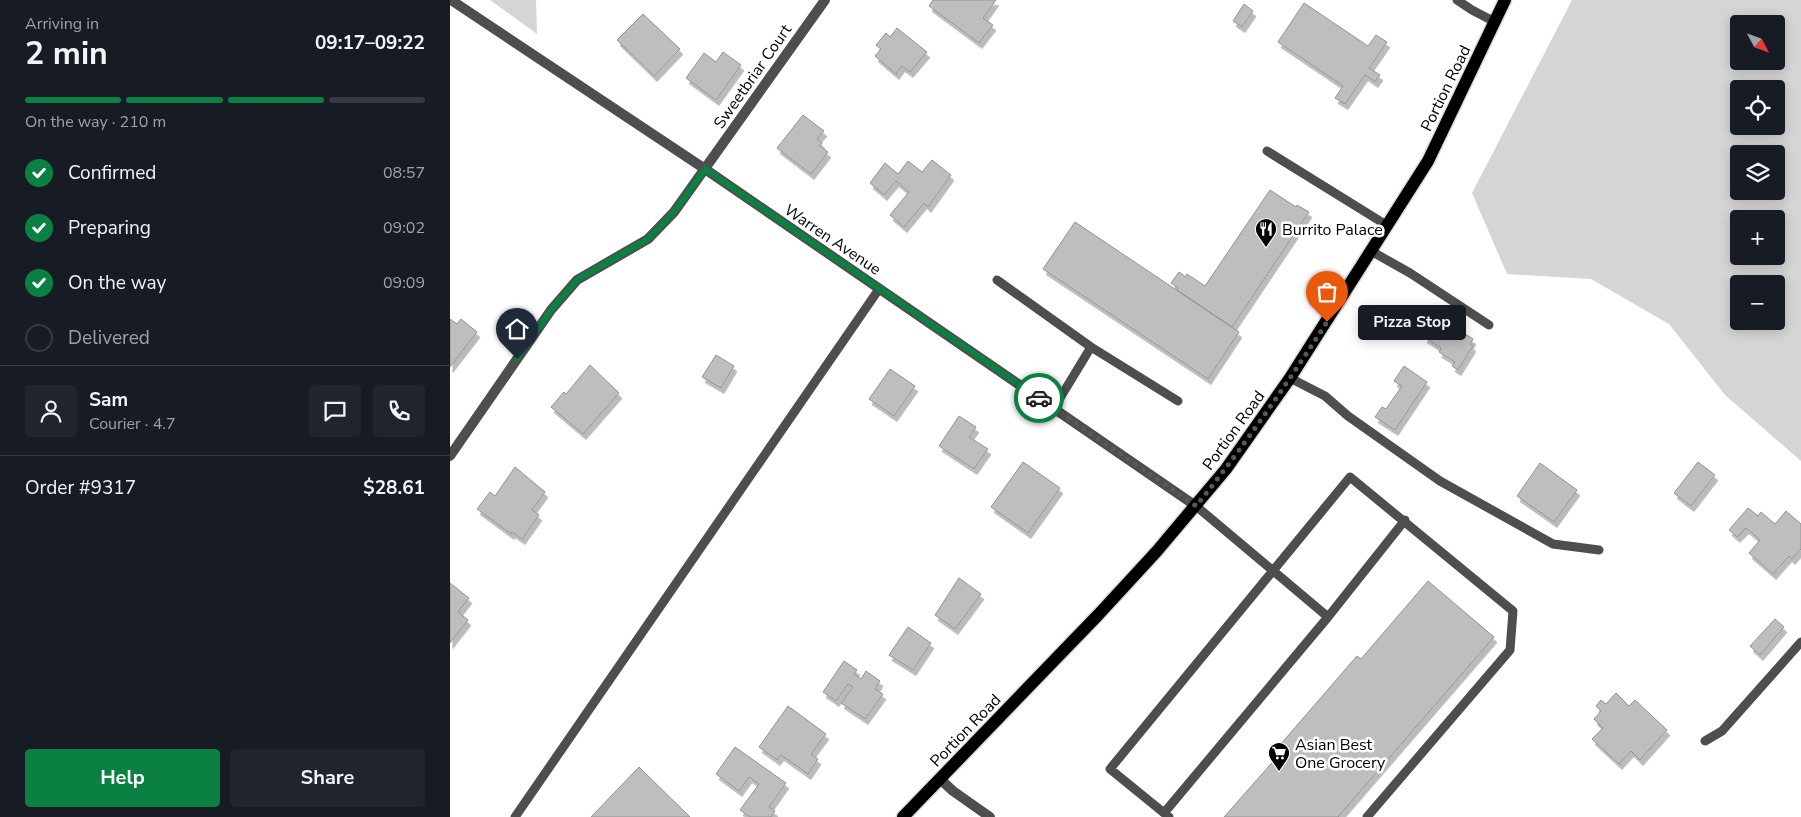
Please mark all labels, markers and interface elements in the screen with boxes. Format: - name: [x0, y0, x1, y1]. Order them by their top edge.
- text: Arriving in: [25, 13, 99, 35]
- north arrow: [1730, 15, 1785, 70]
- map controls: [1730, 15, 1785, 330]
- street label: Sweetbriar Court: [709, 20, 797, 133]
- text: 09:17–09:22: [315, 30, 425, 56]
- text: 2 min: [25, 32, 108, 75]
- street label: Portion Road: [1416, 42, 1476, 135]
- button: locate: [1730, 80, 1785, 135]
- text: On the way · 210 m: [25, 111, 166, 133]
- button: layers: [1730, 145, 1785, 200]
- icon: check: [25, 159, 53, 187]
- text: Confirmed: [68, 160, 156, 186]
- text: 08:57: [383, 162, 425, 184]
- street label: Warren Avenue: [780, 199, 885, 280]
- button: +: [1730, 210, 1785, 265]
- icon: check: [25, 214, 53, 242]
- text: Preparing: [68, 215, 151, 241]
- text: 09:02: [383, 217, 425, 239]
- restaurant icon: Burrito Palace: [1254, 217, 1278, 248]
- place label: Burrito Palace: [1282, 219, 1383, 241]
- icon: check: [25, 269, 53, 297]
- text: On the way: [68, 270, 166, 296]
- pin: [1306, 271, 1348, 322]
- text: 09:09: [383, 272, 425, 294]
- button: −: [1730, 275, 1785, 330]
- icon: bag: [1313, 278, 1341, 306]
- callout: Pizza Stop: [1357, 304, 1464, 340]
- pin: [496, 308, 538, 359]
- text: Pizza Stop: [1373, 311, 1451, 333]
- icon: home: [503, 315, 531, 343]
- text: Delivered: [68, 325, 150, 351]
- courier: [1014, 373, 1064, 423]
- icon: car: [1025, 384, 1053, 412]
- button: person: [25, 385, 77, 437]
- button: chat: [309, 385, 361, 437]
- button: phone: [373, 385, 425, 437]
- street label: Portion Road: [1197, 386, 1270, 475]
- text: Sam: [89, 387, 128, 413]
- text: Courier · 4.7: [89, 413, 175, 435]
- text: Order #9317: [25, 475, 136, 501]
- text: $28.61: [363, 475, 425, 501]
- street label: Portion Road: [925, 689, 1006, 772]
- place label: Asian Best One Grocery: [1295, 734, 1386, 774]
- supermarket icon: Asian Best One Grocery: [1267, 741, 1291, 772]
- button: Help: [25, 749, 220, 807]
- button: Share: [230, 749, 425, 807]

